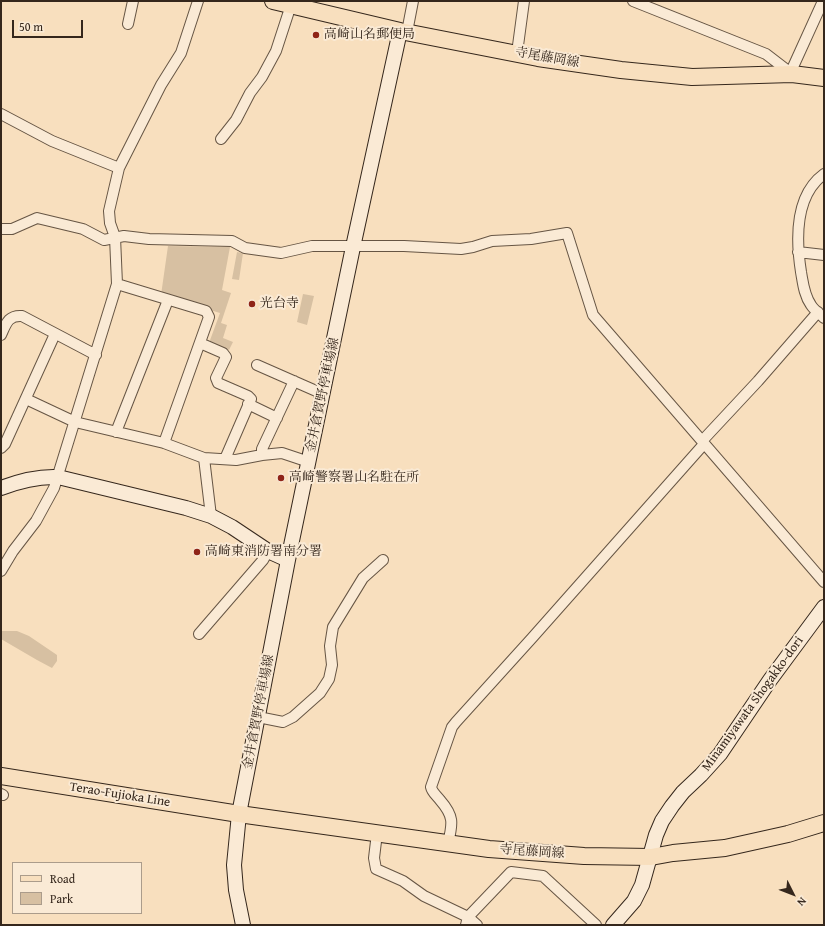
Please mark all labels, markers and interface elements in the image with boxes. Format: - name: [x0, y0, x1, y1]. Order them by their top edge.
- scale bar: [14, 12, 85, 38]
- text: 50 m: [19, 18, 43, 35]
- place label: 高崎山名郵便局: [324, 27, 415, 43]
- marker: 高崎山名郵便局: [311, 30, 321, 40]
- street label: 寺尾藤岡線: [514, 45, 580, 71]
- place label: 光台寺: [260, 296, 299, 312]
- marker: 光台寺: [247, 299, 257, 309]
- street label: 金井倉賀野停車場線: [303, 336, 343, 454]
- place label: 高崎警察署山名駐在所: [289, 470, 419, 486]
- marker: 高崎警察署山名駐在所: [276, 473, 286, 483]
- place label: 高崎東消防署南分署: [205, 544, 322, 560]
- marker: 高崎東消防署南分署: [192, 547, 202, 557]
- street label: Minamiyawata Shogakko-dori: [699, 634, 807, 774]
- street label: 金井倉賀野停車場線: [240, 653, 278, 771]
- street label: Terao-Fujioka Line: [69, 779, 171, 811]
- street label: 寺尾藤岡線: [499, 842, 565, 862]
- legend: [12, 862, 142, 914]
- text: Road: [50, 870, 75, 887]
- north arrow: [773, 874, 813, 914]
- text: Park: [50, 890, 73, 907]
- text: N: [794, 894, 810, 910]

